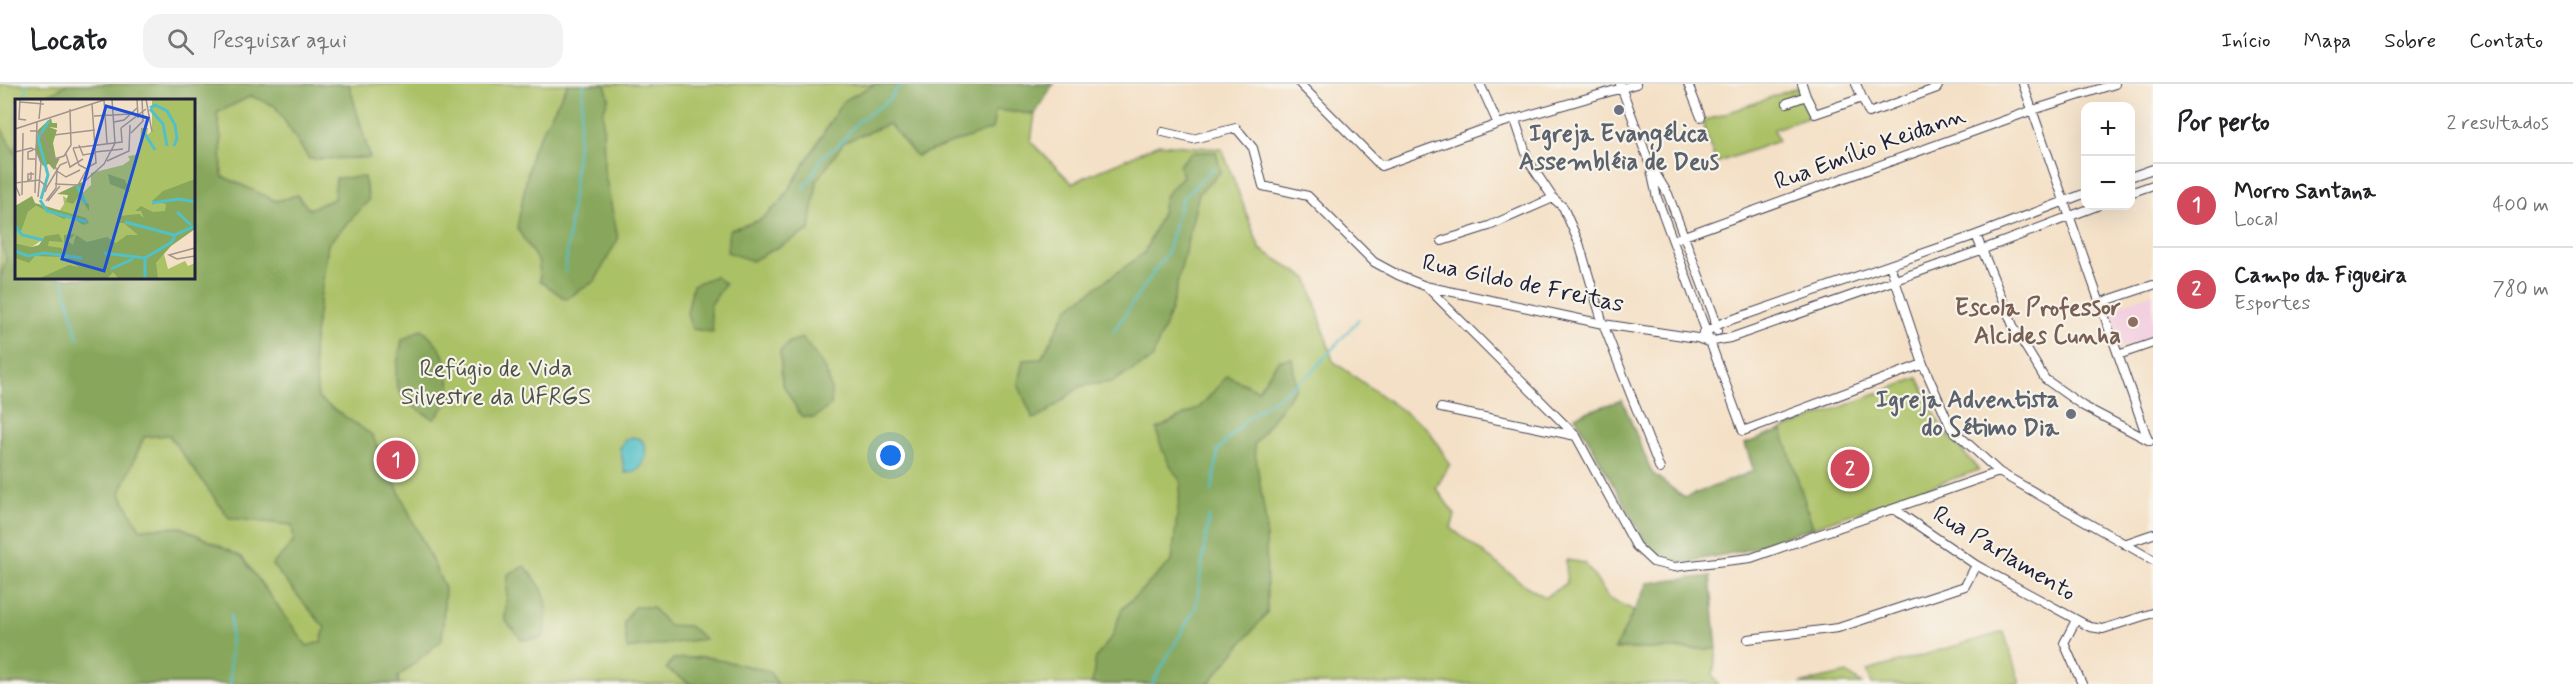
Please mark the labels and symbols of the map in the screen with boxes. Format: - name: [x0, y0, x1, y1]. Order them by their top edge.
- inset map: [15, 99, 195, 279]
- street label: Rua Emílio Keidann: [1770, 100, 1970, 198]
- marker: Igreja Evangélica Assembléia de Deus: [1612, 103, 1626, 117]
- place label: Igreja Evangélica Assembléia de Deus: [1519, 119, 1720, 178]
- street label: Rua Gildo de Freitas: [1419, 247, 1627, 321]
- place label: Escola Professor Alcides Cunha: [1955, 293, 2121, 352]
- marker: Escola Professor Alcides Cunha: [2126, 315, 2140, 329]
- park label: Refúgio de Vida Silvestre da UFRGS: [401, 354, 591, 413]
- place label: Igreja Adventista do Sétimo Dia: [1876, 385, 2060, 444]
- marker: Igreja Adventista do Sétimo Dia: [2064, 407, 2078, 421]
- pin: 1: [376, 438, 416, 482]
- your location: [876, 441, 905, 470]
- pin: 2: [1830, 446, 1870, 492]
- street label: Rua Parlamento: [1927, 499, 2081, 609]

